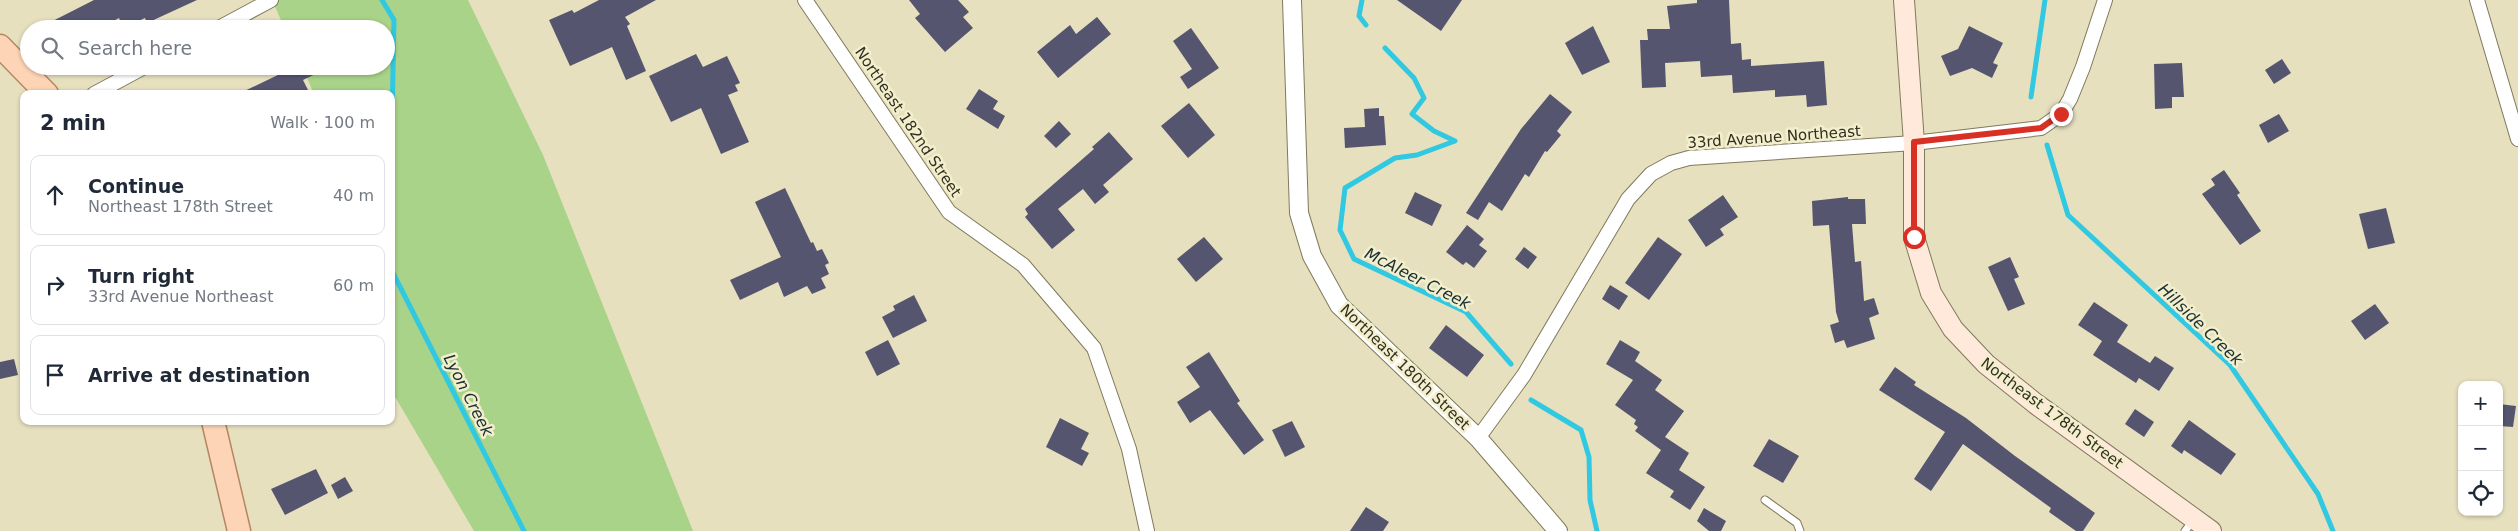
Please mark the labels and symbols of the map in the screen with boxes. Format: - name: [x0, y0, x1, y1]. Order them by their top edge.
- street label: Northeast 182nd Street: [851, 44, 965, 200]
- route end: [2050, 103, 2073, 126]
- street label: 33rd Avenue Northeast: [1687, 122, 1861, 152]
- route start: [1903, 226, 1926, 249]
- water label: McAleer Creek: [1362, 244, 1474, 314]
- water label: Hillside Creek: [2155, 279, 2247, 370]
- street label: Northeast 180th Street: [1336, 300, 1474, 434]
- water label: Lyon Creek: [440, 351, 498, 440]
- street label: Northeast 178th Street: [1977, 354, 2127, 472]

